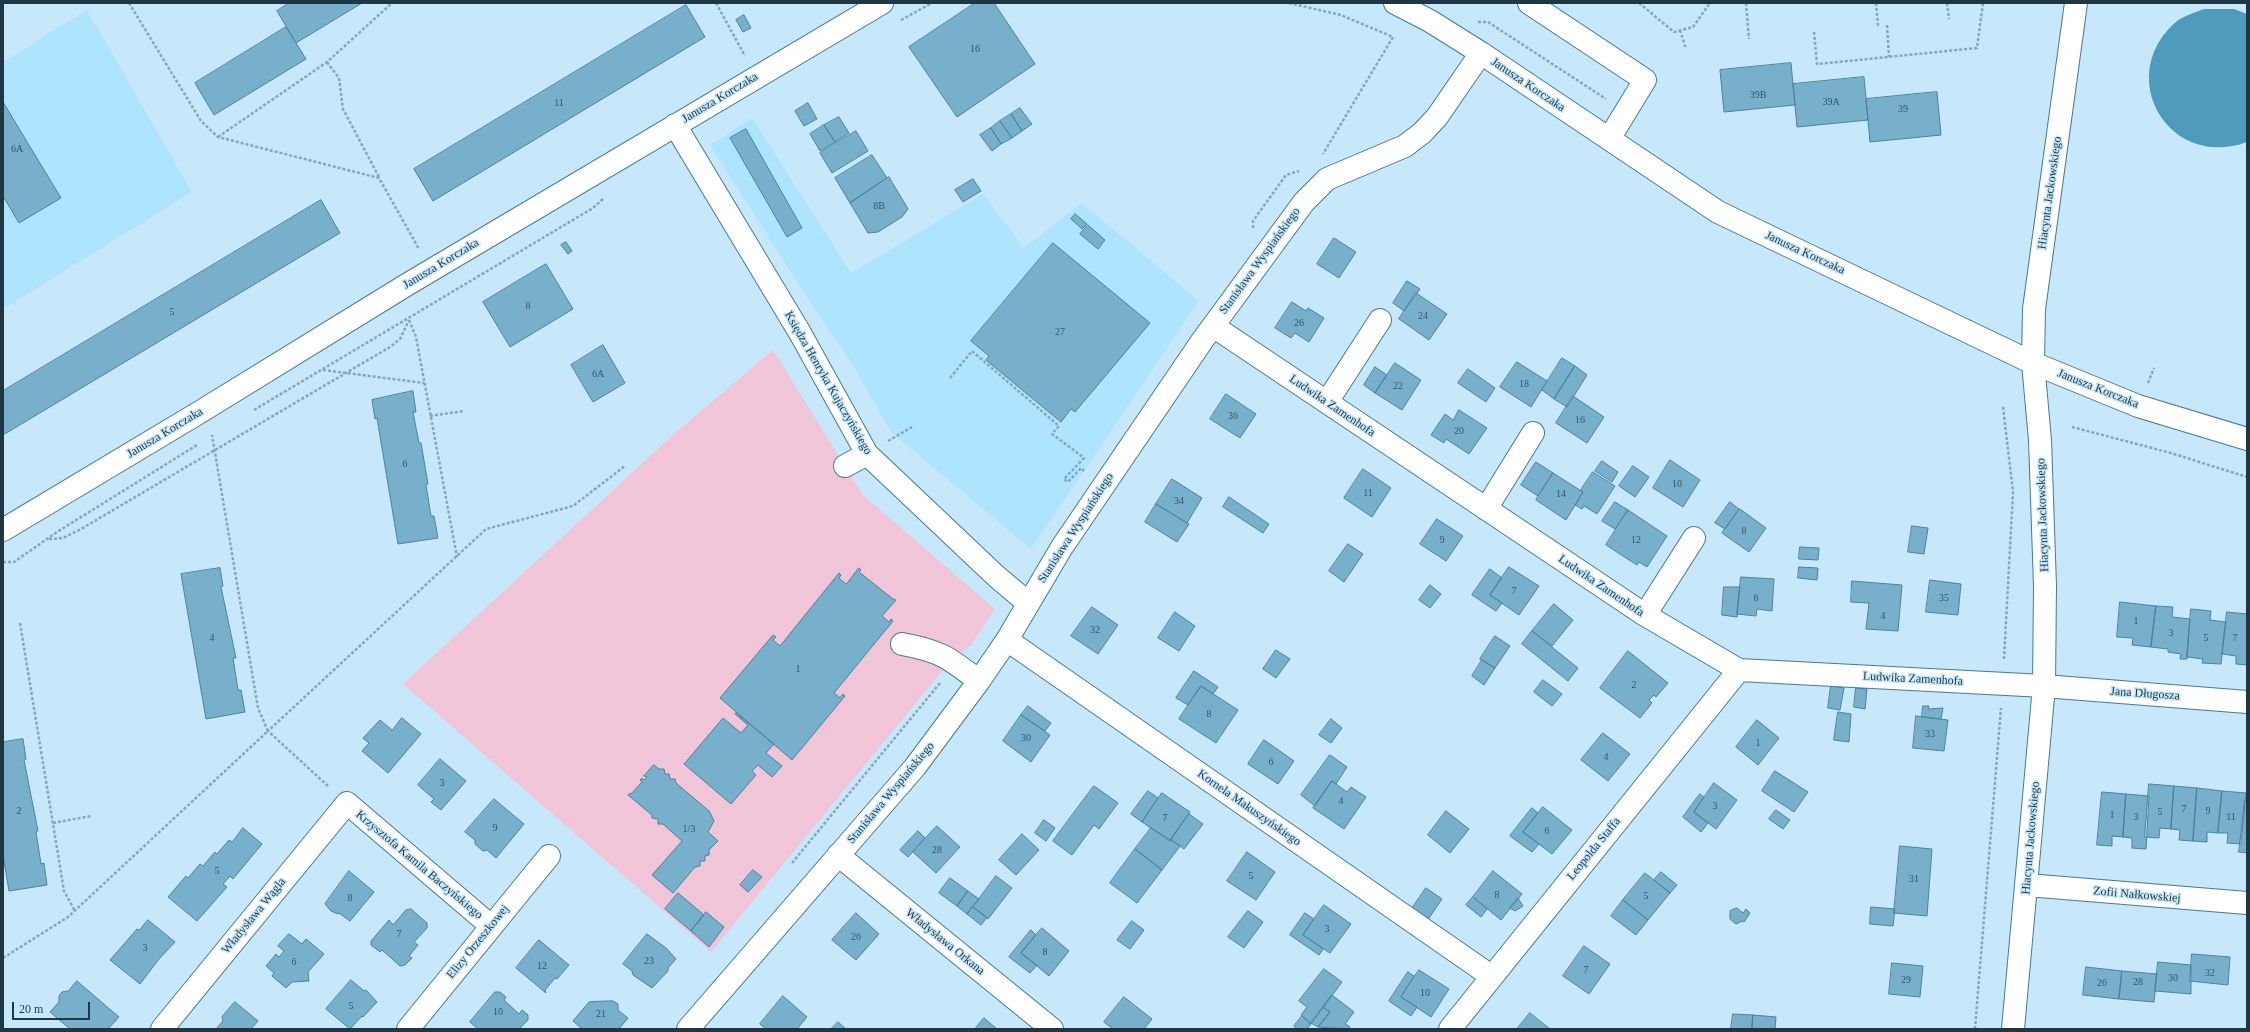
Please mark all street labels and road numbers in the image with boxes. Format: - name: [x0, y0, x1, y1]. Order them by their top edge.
- street label: Janusza Korczaka: [1488, 55, 1568, 115]
- street label: Janusza Korczaka: [679, 70, 761, 126]
- street label: Hiacynta Jackowskiego: [2035, 136, 2065, 250]
- street label: Stanisława Wyspiańskiego: [1216, 205, 1304, 317]
- street label: Janusza Korczaka: [1763, 228, 1847, 278]
- street label: Janusza Korczaka: [400, 236, 482, 292]
- street label: Księdza Henryka Kujaczyńskiego: [781, 309, 875, 457]
- street label: Janusza Korczaka: [2055, 366, 2141, 412]
- street label: Ludwika Zamenhofa: [1286, 372, 1378, 440]
- street label: Janusza Korczaka: [124, 405, 206, 461]
- street label: Hiacynta Jackowskiego: [2034, 458, 2052, 572]
- street label: Stanisława Wyspiańskiego: [1035, 470, 1117, 586]
- street label: Ludwika Zamenhofa: [1555, 552, 1647, 620]
- street label: Ludwika Zamenhofa: [1863, 669, 1963, 689]
- street label: Jana Długosza: [2110, 684, 2180, 704]
- street label: Stanisława Wyspiańskiego: [844, 739, 938, 847]
- street label: Kornela Makuszyńskiego: [1195, 767, 1303, 849]
- street label: Hiacynta Jackowskiego: [2019, 781, 2043, 895]
- street label: Krzysztofa Kamila Baczyńskiego: [353, 808, 485, 922]
- street label: Leopolda Staffa: [1564, 815, 1624, 883]
- street label: Władysława Wągla: [219, 875, 289, 957]
- street label: Zofii Nałkowskiej: [2093, 884, 2181, 906]
- street label: Elizy Orzeszkowej: [444, 902, 512, 982]
- street label: Władysława Orkana: [903, 906, 987, 978]

